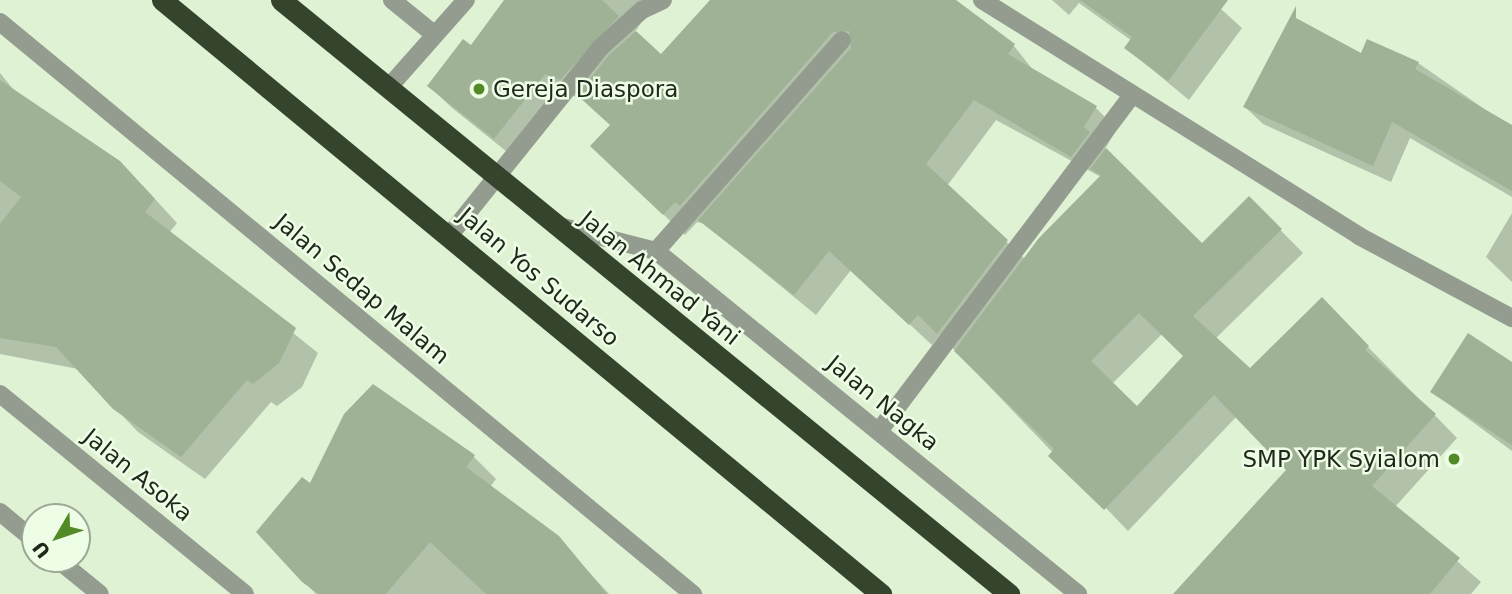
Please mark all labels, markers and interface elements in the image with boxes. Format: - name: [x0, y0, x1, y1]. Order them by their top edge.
- place label: Gereja Diaspora: [493, 75, 678, 103]
- marker: Gereja Diaspora: [471, 81, 487, 97]
- street label: Jalan Yos Sudarso: [453, 202, 625, 352]
- street label: Jalan Ahmad Yani: [574, 205, 746, 351]
- street label: Jalan Sedap Malam: [269, 208, 455, 370]
- street label: Jalan Nagka: [821, 349, 945, 457]
- street label: Jalan Asoka: [78, 423, 198, 527]
- place label: SMP YPK Syialom: [1243, 445, 1440, 473]
- marker: SMP YPK Syialom: [1446, 451, 1462, 467]
- north arrow: [21, 503, 91, 573]
- text: U: [28, 537, 55, 563]

